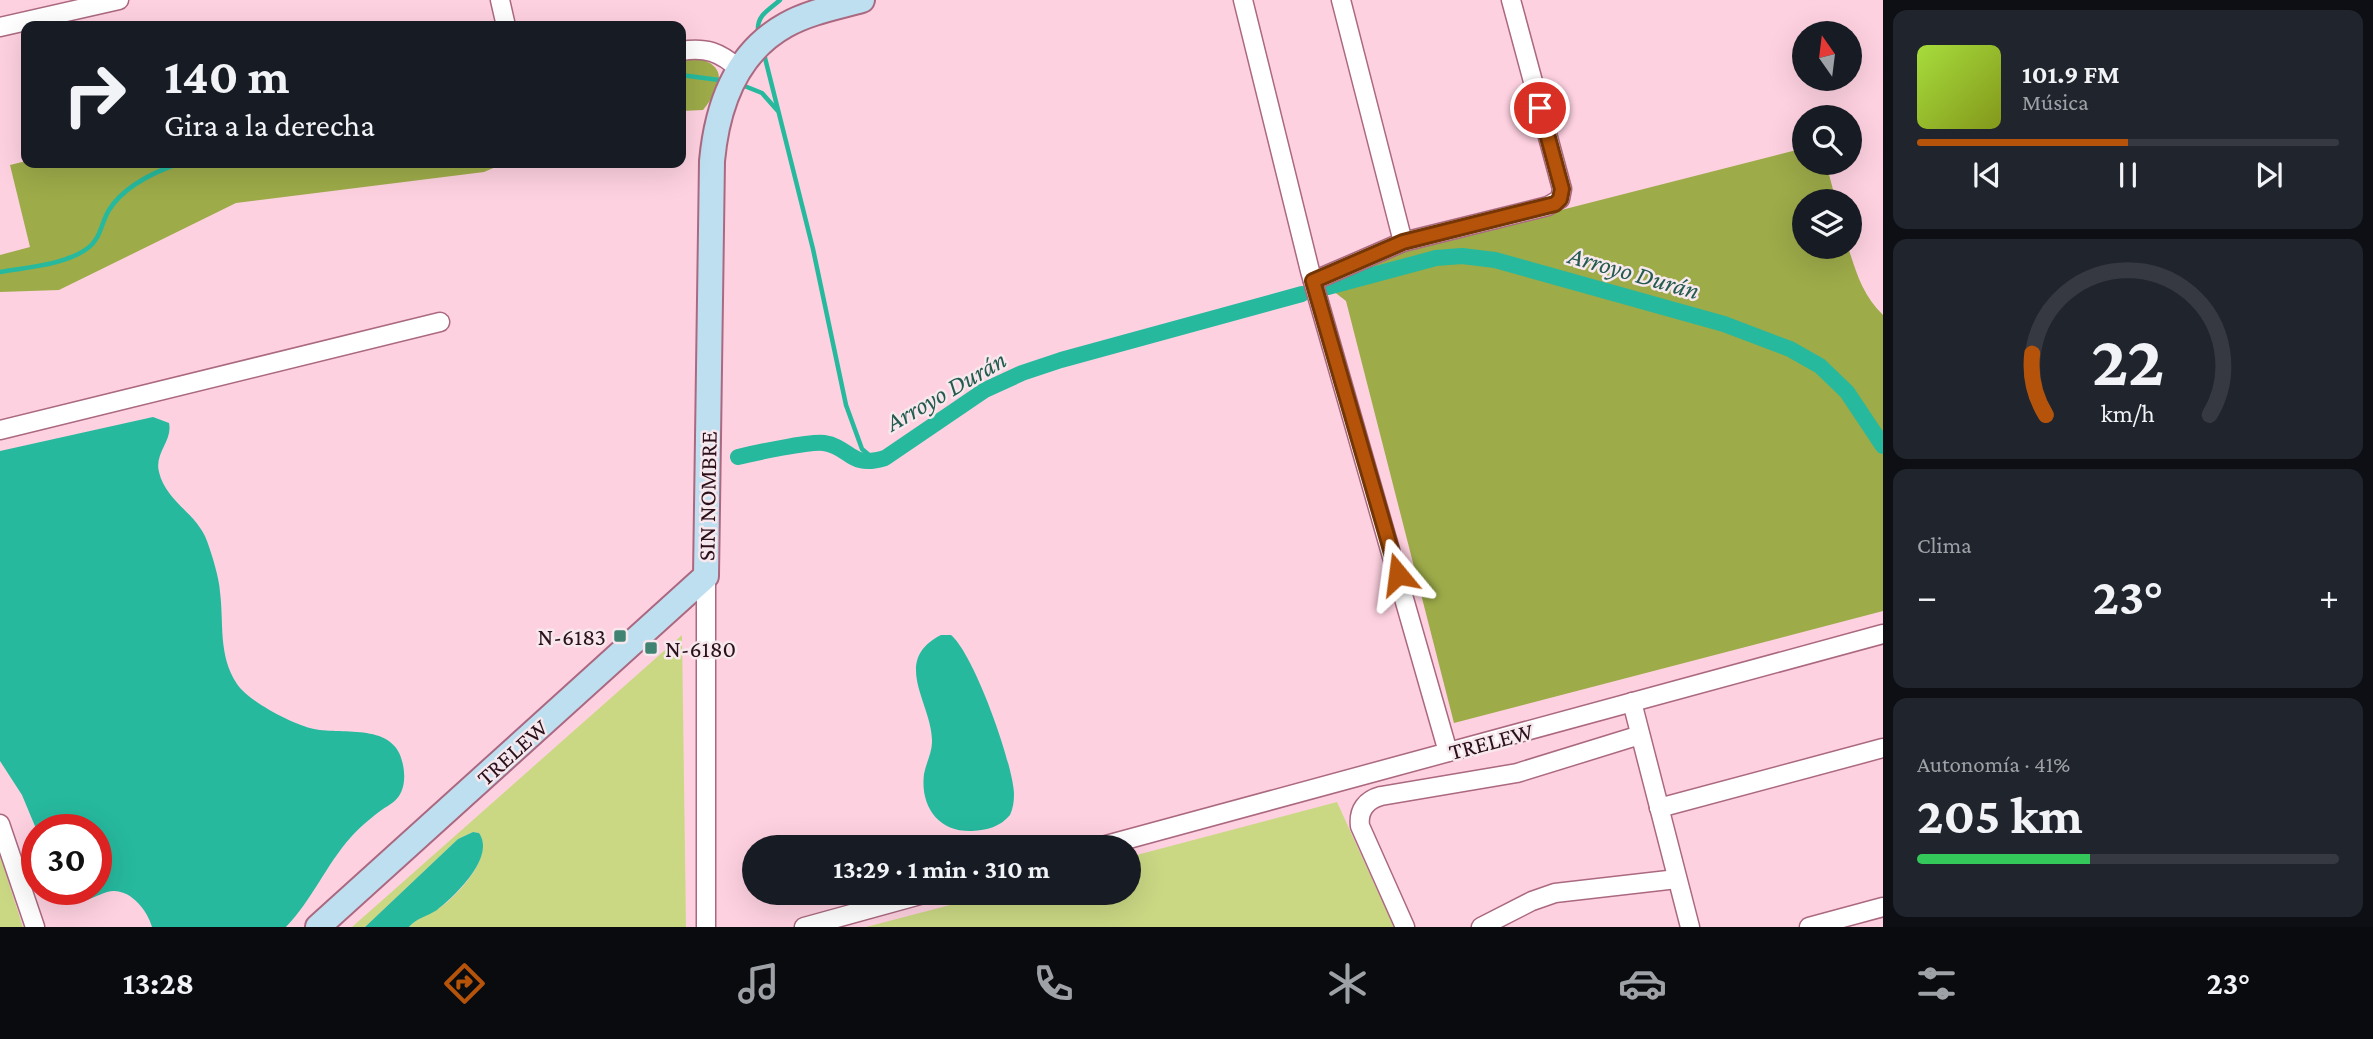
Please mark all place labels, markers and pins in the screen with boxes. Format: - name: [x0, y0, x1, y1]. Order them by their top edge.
- pin: [1510, 78, 1570, 138]
- place label: N-6183: [537, 623, 606, 650]
- marker: N-6183: [612, 628, 628, 644]
- place label: N-6180: [665, 635, 736, 662]
- marker: N-6180: [643, 640, 659, 656]

